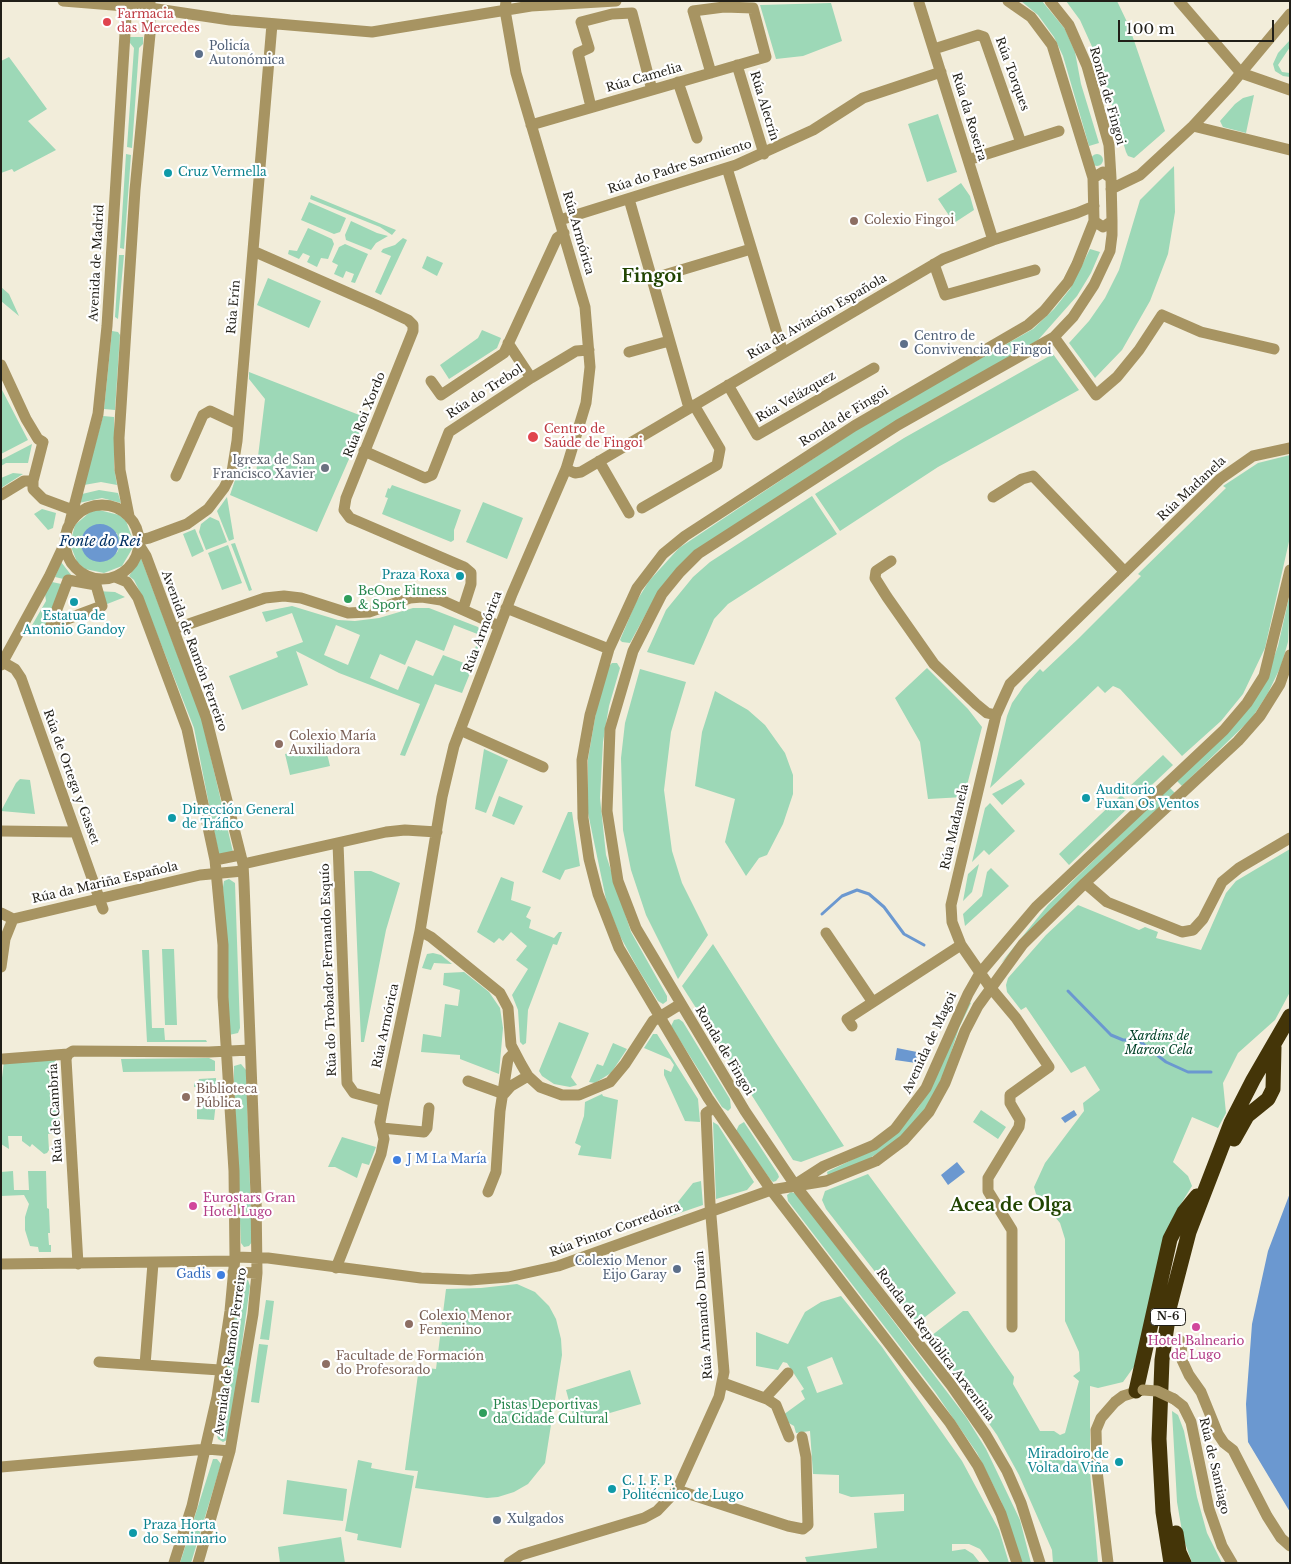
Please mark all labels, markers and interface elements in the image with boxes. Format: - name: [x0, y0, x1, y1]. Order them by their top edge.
- place label: Farmacia das Mercedes: [117, 8, 200, 36]
- scale bar: [1121, 10, 1277, 42]
- marker: Farmacia das Mercedes: [101, 16, 113, 28]
- text: 100 m: [1126, 19, 1175, 38]
- street label: Rúa Torques: [992, 35, 1032, 113]
- place label: Policía Autonómica: [209, 40, 285, 68]
- street label: Ronda de Fingoi: [1086, 45, 1128, 147]
- marker: Policía Autonómica: [193, 48, 205, 60]
- street label: Rúa Camelia: [604, 60, 684, 96]
- street label: Rúa Alecrín: [747, 69, 781, 143]
- street label: Rúa da Roseira: [949, 71, 989, 163]
- street label: Rúa do Padre Sarmiento: [606, 137, 754, 197]
- place label: Cruz Vermella: [178, 166, 267, 180]
- marker: Cruz Vermella: [162, 167, 174, 179]
- street label: Rúa Armórica: [559, 190, 597, 276]
- street label: Avenida de Madrid: [87, 204, 107, 322]
- place label: Colexio Fingoi: [864, 214, 954, 228]
- marker: Colexio Fingoi: [848, 215, 860, 227]
- district label: Fingoi: [621, 266, 683, 288]
- street label: Rúa da Aviación Española: [745, 271, 889, 363]
- street label: Rúa Erín: [224, 279, 244, 335]
- place label: Centro de Convivencia de Fingoi: [914, 330, 1052, 358]
- marker: Centro de Convivencia de Fingoi: [898, 338, 910, 350]
- street label: Rúa do Trebol: [444, 362, 526, 422]
- street label: Rúa Velázquez: [754, 368, 838, 426]
- street label: Rúa Roi Xordo: [341, 370, 389, 460]
- street label: Ronda de Fingoi: [797, 384, 891, 450]
- place label: Centro de Saúde de Fingoi: [544, 423, 643, 451]
- marker: Centro de Saúde de Fingoi: [526, 430, 540, 444]
- place label: Igrexa de San Francisco Xavier: [212, 454, 315, 482]
- street label: Rúa Madanela: [1155, 454, 1229, 524]
- marker: Igrexa de San Francisco Xavier: [319, 462, 331, 474]
- water label: Fonte do Rei: [59, 534, 141, 550]
- street label: Avenida de Ramón Ferreiro: [158, 569, 230, 733]
- place label: Praza Roxa: [382, 569, 450, 583]
- marker: Praza Roxa: [454, 570, 466, 582]
- place label: BeOne Fitness & Sport: [358, 585, 447, 613]
- street label: Rúa Armórica: [461, 589, 505, 675]
- marker: BeOne Fitness & Sport: [342, 593, 354, 605]
- marker: Estatua de Antonio Gandoy: [68, 596, 80, 608]
- place label: Estatua de Antonio Gandoy: [23, 610, 125, 638]
- street label: Rúa de Ortega y Gasset: [40, 708, 102, 846]
- place label: Colexio María Auxiliadora: [289, 730, 376, 758]
- marker: Colexio María Auxiliadora: [273, 738, 285, 750]
- street label: Rúa Madanela: [938, 783, 972, 871]
- place label: Auditorio Fuxan Os Ventos: [1096, 784, 1199, 812]
- marker: Auditorio Fuxan Os Ventos: [1080, 792, 1092, 804]
- place label: Dirección General de Tráfico: [182, 804, 294, 832]
- marker: Dirección General de Tráfico: [166, 812, 178, 824]
- street label: Rúa da Mariña Española: [31, 859, 179, 907]
- street label: Rúa do Trobador Fernando Esquío: [318, 863, 340, 1077]
- street label: Rúa Armórica: [370, 982, 402, 1070]
- street label: Avenida de Magoi: [900, 990, 960, 1096]
- street label: Ronda de Fingoi: [692, 1004, 756, 1098]
- park label: Xardíns de Marcos Cela: [1125, 1030, 1193, 1058]
- street label: Rúa de Cambría: [46, 1063, 66, 1163]
- place label: Biblioteca Pública: [196, 1083, 257, 1111]
- marker: Biblioteca Pública: [180, 1091, 192, 1103]
- place label: J M La María: [407, 1153, 487, 1167]
- marker: J M La María: [391, 1154, 403, 1166]
- place label: Eurostars Gran Hotel Lugo: [203, 1192, 296, 1220]
- district label: Acea de Olga: [950, 1195, 1072, 1217]
- marker: Eurostars Gran Hotel Lugo: [187, 1200, 199, 1212]
- street label: Rúa Pintor Corredoira: [548, 1200, 682, 1260]
- street label: Rúa Armando Durán: [692, 1250, 716, 1380]
- place label: Colexio Menor Eijo Garay: [575, 1255, 667, 1283]
- marker: Colexio Menor Eijo Garay: [671, 1263, 683, 1275]
- street label: Ronda da República Arxentina: [873, 1266, 997, 1424]
- street label: Avenida de Ramón Ferreiro: [212, 1267, 250, 1437]
- place label: Gadis: [176, 1268, 211, 1282]
- marker: Gadis: [215, 1269, 227, 1281]
- road number: N-6: [1150, 1308, 1186, 1325]
- place label: Colexio Menor Femenino: [419, 1310, 511, 1338]
- marker: Colexio Menor Femenino: [403, 1318, 415, 1330]
- marker: Hotel Balneario de Lugo: [1190, 1321, 1202, 1333]
- place label: Hotel Balneario de Lugo: [1148, 1335, 1244, 1363]
- place label: Facultade de Formación do Profesorado: [336, 1350, 484, 1378]
- marker: Facultade de Formación do Profesorado: [320, 1358, 332, 1370]
- place label: Pistas Deportivas da Cidade Cultural: [493, 1399, 608, 1427]
- marker: Pistas Deportivas da Cidade Cultural: [477, 1407, 489, 1419]
- street label: Rúa de Santiago: [1196, 1416, 1232, 1516]
- place label: Miradoiro de Volta da Viña: [1028, 1448, 1109, 1476]
- marker: Miradoiro de Volta da Viña: [1113, 1456, 1125, 1468]
- place label: C. I. F. P. Politécnico de Lugo: [622, 1475, 744, 1503]
- marker: C. I. F. P. Politécnico de Lugo: [606, 1483, 618, 1495]
- place label: Xulgados: [507, 1513, 564, 1527]
- marker: Xulgados: [491, 1514, 503, 1526]
- place label: Praza Horta do Seminario: [143, 1519, 227, 1547]
- marker: Praza Horta do Seminario: [127, 1527, 139, 1539]

